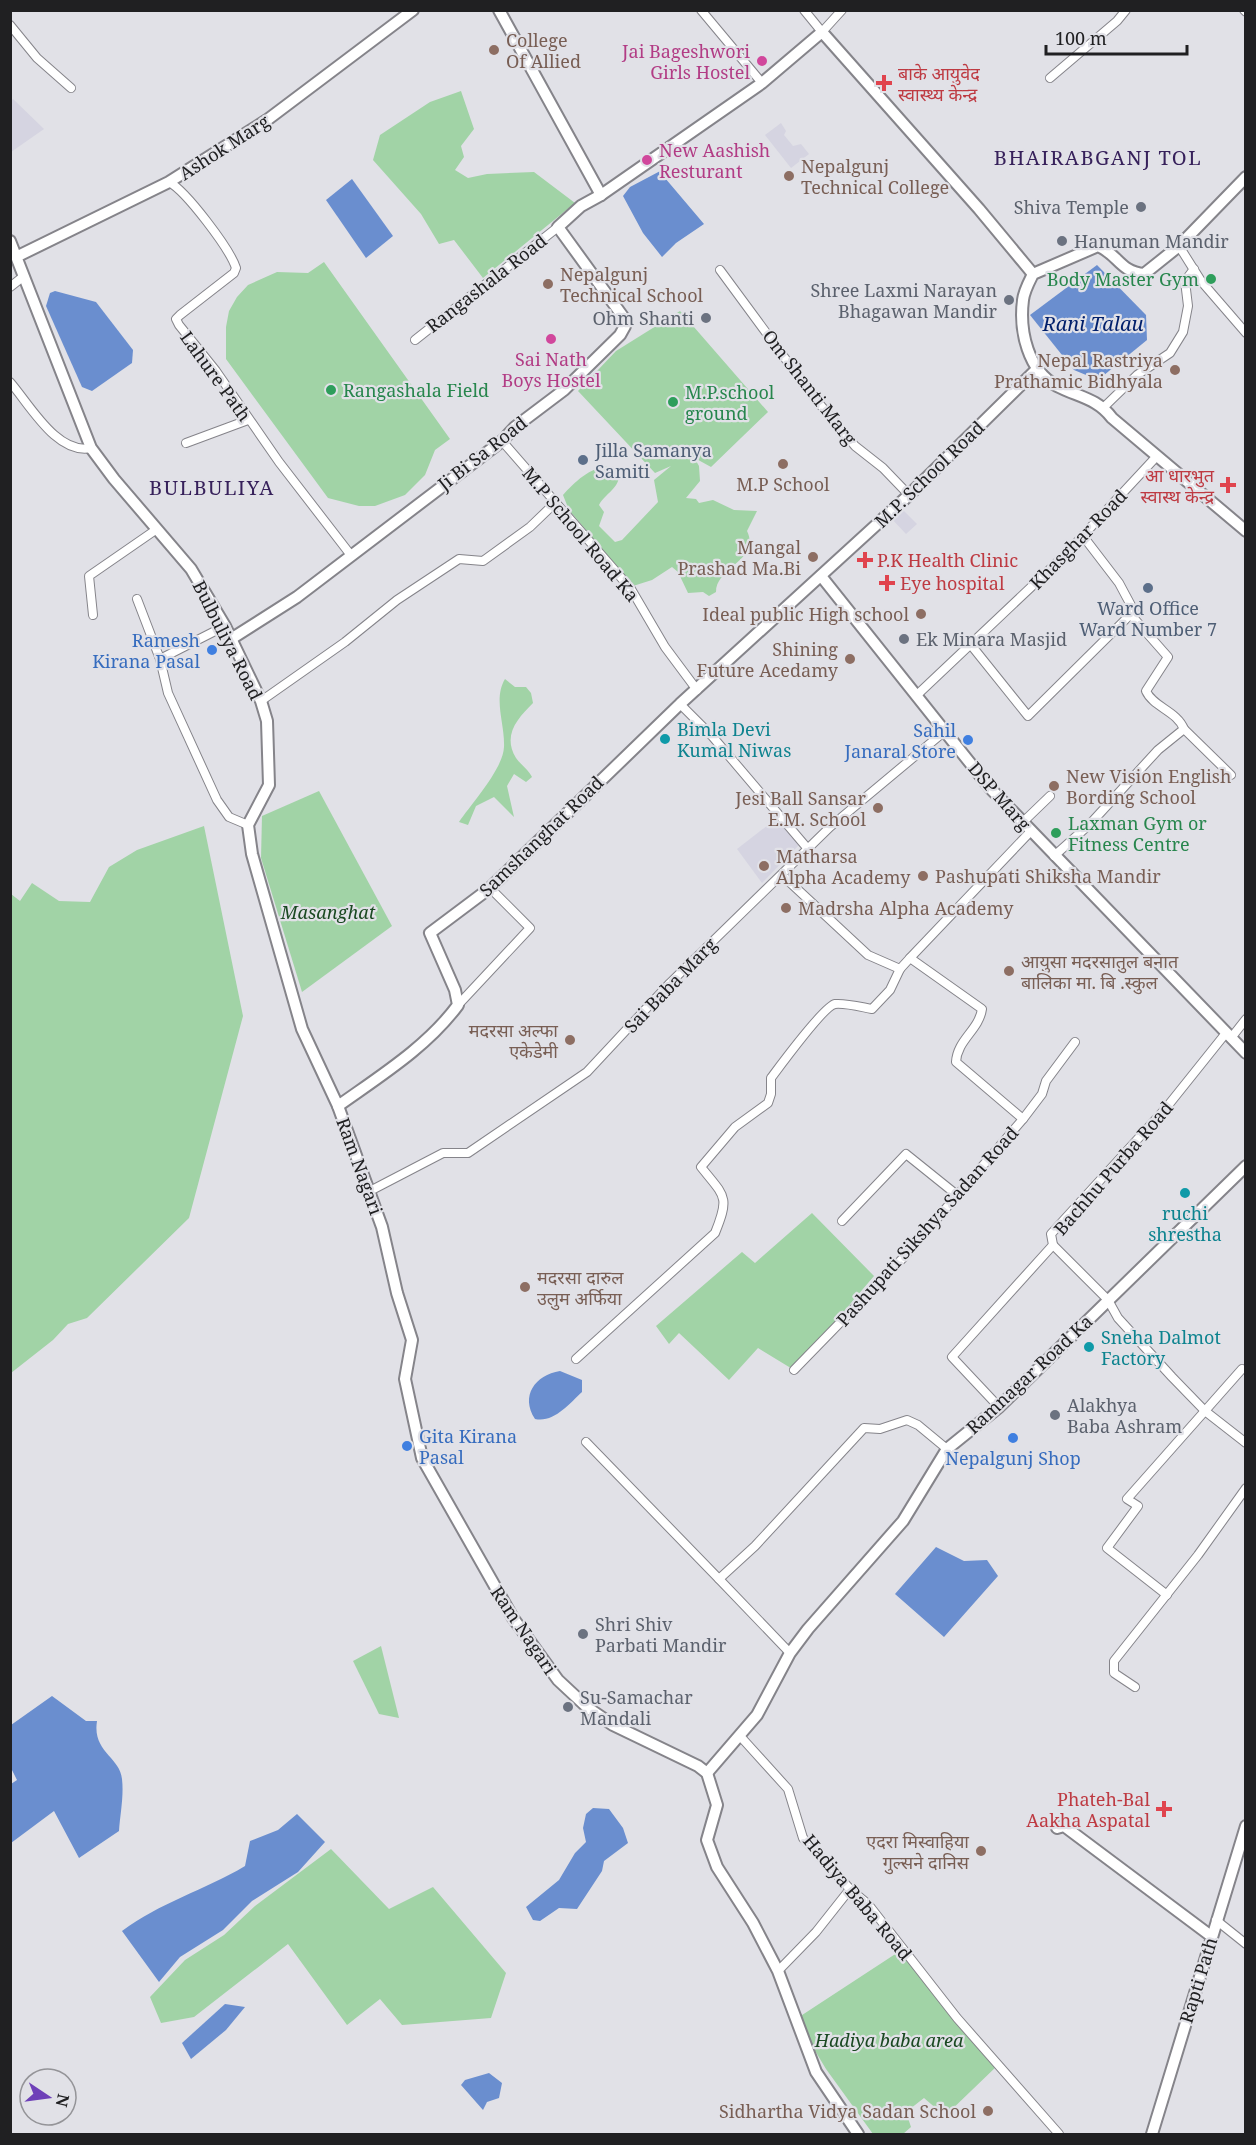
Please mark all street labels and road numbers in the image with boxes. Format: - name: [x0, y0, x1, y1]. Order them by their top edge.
- street label: Ashok Marg: [174, 109, 274, 185]
- street label: Rangashala Road: [421, 228, 551, 338]
- street label: Om Shanti Marg: [757, 324, 863, 450]
- street label: Lahure Path: [175, 326, 257, 426]
- street label: Ji Bi Sa Road: [432, 411, 532, 496]
- street label: M.P. School Road: [869, 415, 989, 533]
- street label: M.P School Road Ka: [518, 462, 644, 606]
- street label: Khasghar Road: [1024, 484, 1132, 594]
- street label: Bulbuliya Road: [188, 576, 268, 704]
- street label: DSP Marg: [964, 757, 1037, 836]
- street label: Samshanghat Road: [474, 770, 608, 902]
- street label: Sai Baba Marg: [619, 932, 722, 1038]
- street label: Bachhu Purba Road: [1048, 1096, 1178, 1240]
- street label: Ram Nagari: [331, 1114, 389, 1218]
- street label: Pashupati Sikshya Sadan Road: [831, 1121, 1023, 1331]
- street label: Ramnagar Road Ka: [961, 1309, 1097, 1439]
- street label: Ram Nagari: [486, 1581, 562, 1679]
- street label: Hadiya Baba Road: [798, 1829, 918, 1965]
- street label: Rapti Path: [1174, 1934, 1222, 2026]

